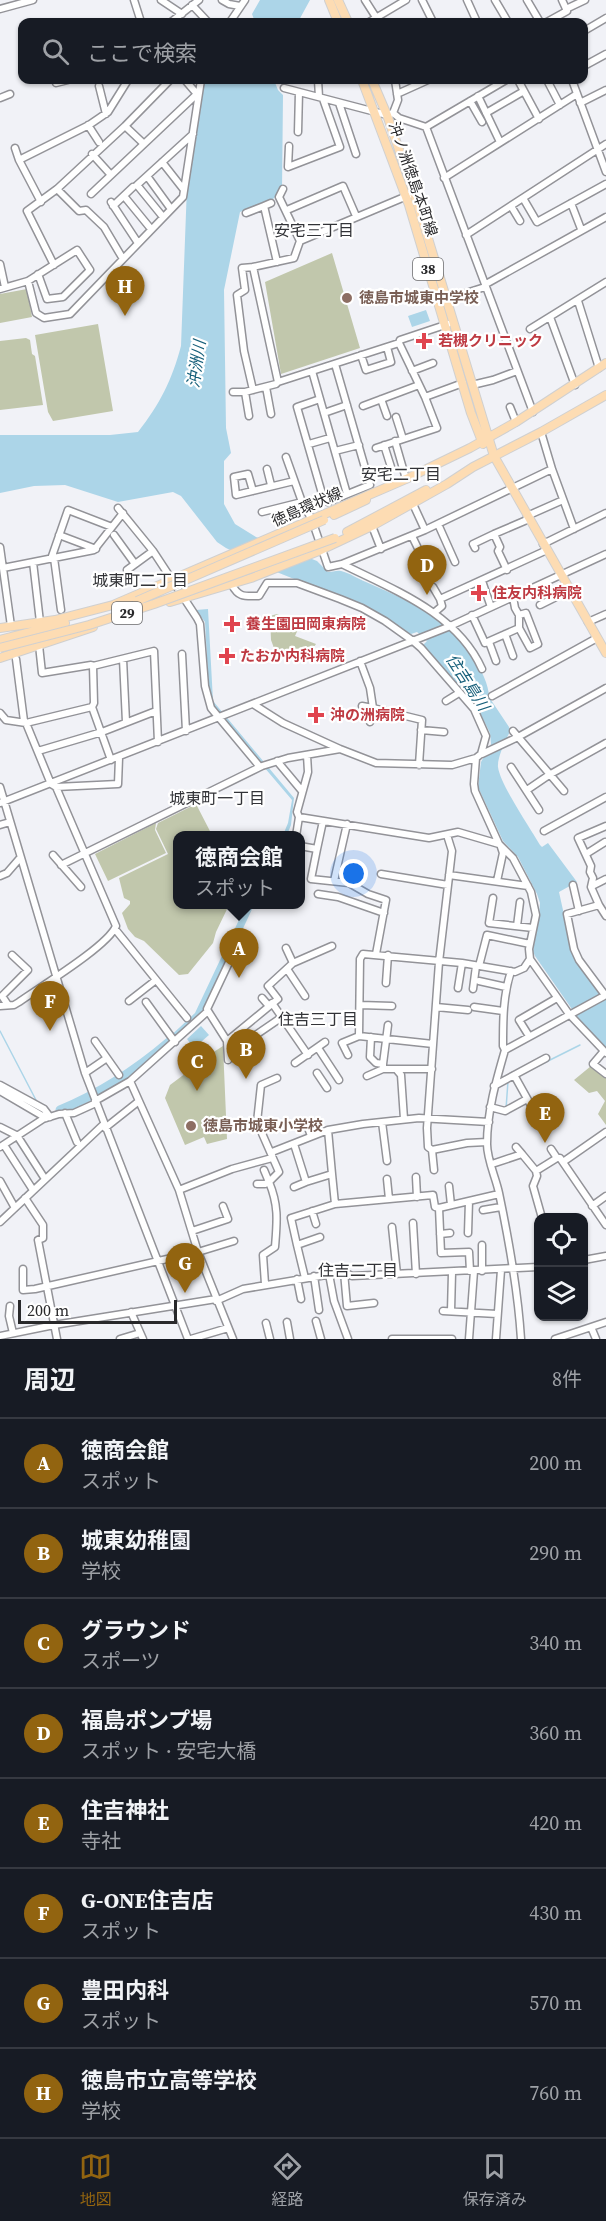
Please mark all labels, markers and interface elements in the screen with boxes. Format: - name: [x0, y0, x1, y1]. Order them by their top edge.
- search box: [18, 18, 588, 84]
- icon: search: [39, 35, 72, 68]
- text: ここで検索: [87, 38, 197, 68]
- street label: 沖ノ洲徳島本町線: [384, 119, 443, 239]
- district label: 安宅三丁目: [274, 219, 354, 241]
- road number: 38: [413, 258, 443, 280]
- pin: H: [106, 266, 144, 316]
- place label: 徳島市城東中学校: [359, 287, 479, 308]
- marker: 徳島市城東中学校: [340, 291, 354, 305]
- place label: 若槻クリニック: [438, 330, 543, 351]
- marker: 若槻クリニック: [415, 332, 433, 350]
- water label: 沖洲川: [182, 337, 211, 389]
- district label: 安宅二丁目: [361, 463, 441, 485]
- street label: 徳島環状線: [268, 482, 345, 531]
- pin: D: [408, 546, 446, 595]
- district label: 城東町二丁目: [92, 569, 188, 591]
- place label: 住友内科病院: [492, 582, 582, 603]
- marker: 住友内科病院: [470, 584, 488, 602]
- road number: 29: [112, 602, 142, 624]
- place label: 養生園田岡東病院: [246, 613, 366, 634]
- marker: 養生園田岡東病院: [223, 615, 241, 633]
- place label: たおか内科病院: [240, 645, 345, 666]
- marker: たおか内科病院: [218, 647, 236, 665]
- water label: 住吉島川: [441, 649, 496, 716]
- place label: 沖の洲病院: [330, 704, 405, 725]
- marker: 沖の洲病院: [307, 706, 325, 724]
- district label: 城東町一丁目: [169, 787, 265, 809]
- popup: [173, 831, 305, 909]
- text: 徳商会館: [195, 842, 283, 872]
- your location: [339, 859, 368, 888]
- text: スポット: [195, 874, 275, 902]
- pin: A: [220, 928, 258, 978]
- pin: F: [31, 982, 70, 1031]
- district label: 住吉三丁目: [278, 1008, 358, 1030]
- pin: B: [226, 1030, 266, 1079]
- pin: C: [178, 1042, 216, 1091]
- pin: E: [526, 1094, 564, 1143]
- place label: 徳島市城東小学校: [203, 1115, 323, 1136]
- marker: 徳島市城東小学校: [184, 1119, 198, 1133]
- map controls: [534, 1213, 588, 1321]
- button: locate: [534, 1213, 588, 1267]
- pin: G: [166, 1244, 204, 1293]
- district label: 住吉二丁目: [318, 1259, 398, 1281]
- button: layers: [534, 1267, 588, 1321]
- scale bar: [18, 1297, 177, 1324]
- text: 200 m: [27, 1299, 69, 1321]
- text: 周辺: [24, 1362, 76, 1398]
- text: 8件: [552, 1365, 582, 1393]
- text: 徳商会館: [81, 1435, 169, 1465]
- text: A: [37, 1449, 50, 1477]
- text: 200 m: [529, 1449, 582, 1477]
- text: スポット: [81, 1467, 161, 1495]
- text: 城東幼稚園: [81, 1525, 191, 1555]
- text: B: [37, 1539, 50, 1567]
- text: 290 m: [529, 1539, 582, 1567]
- text: 学校: [81, 1557, 121, 1585]
- text: グラウンド: [81, 1615, 191, 1645]
- text: C: [37, 1629, 50, 1657]
- text: 340 m: [529, 1629, 582, 1657]
- text: スポーツ: [81, 1647, 161, 1675]
- text: 福島ポンプ場: [81, 1705, 212, 1735]
- text: D: [36, 1719, 51, 1747]
- text: 360 m: [529, 1719, 582, 1747]
- text: スポット · 安宅大橋: [81, 1737, 256, 1765]
- text: 住吉神社: [81, 1795, 169, 1825]
- text: E: [38, 1809, 49, 1837]
- text: 420 m: [529, 1809, 582, 1837]
- text: 寺社: [81, 1827, 121, 1855]
- text: G-ONE住吉店: [81, 1885, 214, 1915]
- text: F: [38, 1899, 49, 1927]
- text: 430 m: [529, 1899, 582, 1927]
- text: スポット: [81, 1917, 161, 1945]
- text: 豊田内科: [81, 1975, 169, 2005]
- text: G: [37, 1989, 50, 2017]
- text: 570 m: [529, 1989, 582, 2017]
- text: スポット: [81, 2007, 161, 2035]
- text: 徳島市立高等学校: [81, 2065, 257, 2095]
- text: H: [36, 2079, 51, 2107]
- text: 760 m: [529, 2079, 582, 2107]
- text: 学校: [81, 2097, 121, 2125]
- tab: 地図: [79, 2150, 112, 2210]
- tab: 経路: [271, 2150, 304, 2210]
- tab: 保存済み: [463, 2150, 527, 2210]

